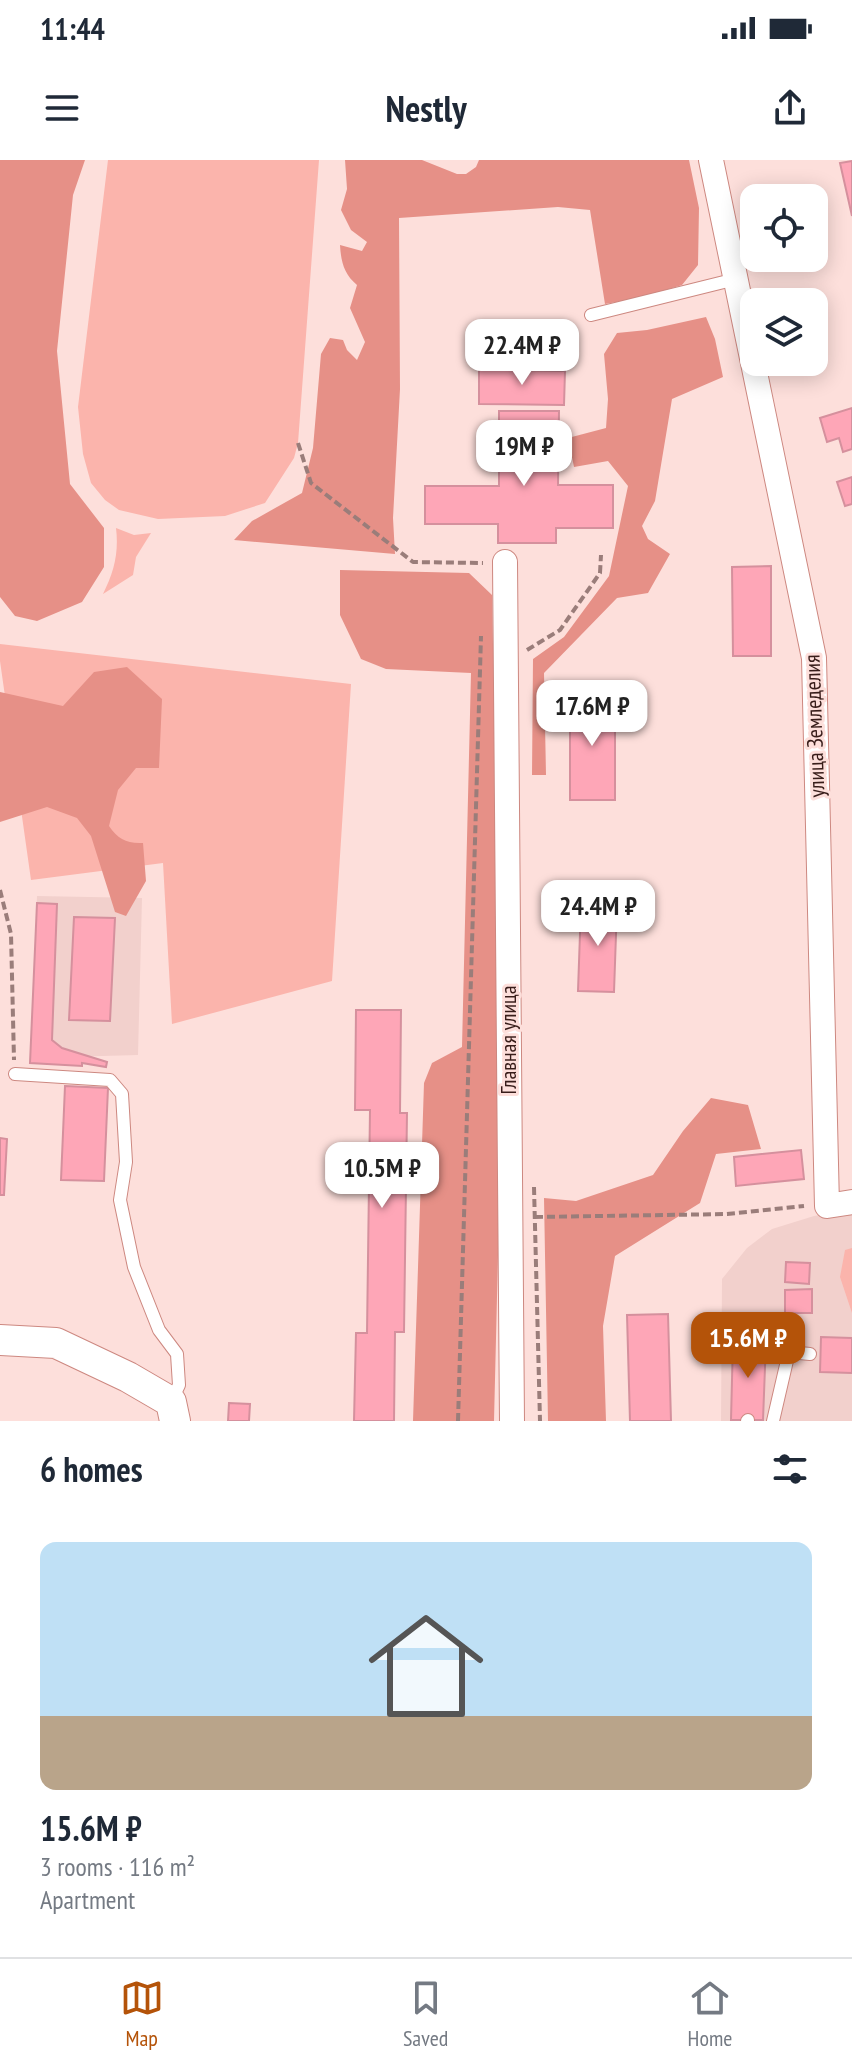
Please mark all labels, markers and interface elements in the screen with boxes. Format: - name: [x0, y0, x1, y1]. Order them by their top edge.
- text: 11:44: [40, 9, 105, 48]
- text: Nestly: [385, 85, 467, 132]
- icon: menu: [40, 86, 84, 130]
- icon: share: [768, 86, 812, 130]
- map controls: [740, 184, 828, 376]
- button: locate: [740, 184, 828, 272]
- button: layers: [740, 288, 828, 376]
- pin: 22.4M ₽: [448, 319, 596, 387]
- text: 22.4M ₽: [483, 328, 561, 361]
- pin: 19M ₽: [468, 420, 580, 488]
- text: 19M ₽: [494, 429, 554, 462]
- street label: улица Земледелия: [798, 654, 830, 798]
- pin: 17.6M ₽: [518, 680, 666, 748]
- text: 17.6M ₽: [554, 689, 630, 722]
- pin: 24.4M ₽: [524, 880, 672, 948]
- text: 24.4M ₽: [559, 889, 637, 922]
- street label: Главная улица: [494, 985, 522, 1095]
- pin: 10.5M ₽: [308, 1142, 456, 1210]
- text: 10.5M ₽: [343, 1151, 421, 1184]
- pin: 15.6M ₽: [674, 1312, 822, 1380]
- text: 15.6M ₽: [709, 1321, 787, 1354]
- text: 6 homes: [40, 1447, 143, 1491]
- icon: filters: [768, 1447, 812, 1491]
- icon: home: [354, 1594, 498, 1738]
- text: 15.6M ₽: [40, 1806, 142, 1850]
- text: 3 rooms · 116 m²: [40, 1850, 195, 1883]
- text: Apartment: [40, 1883, 135, 1916]
- tab: Map: [120, 1976, 164, 2052]
- tab: Saved: [403, 1976, 448, 2052]
- tab: Home: [688, 1976, 732, 2052]

